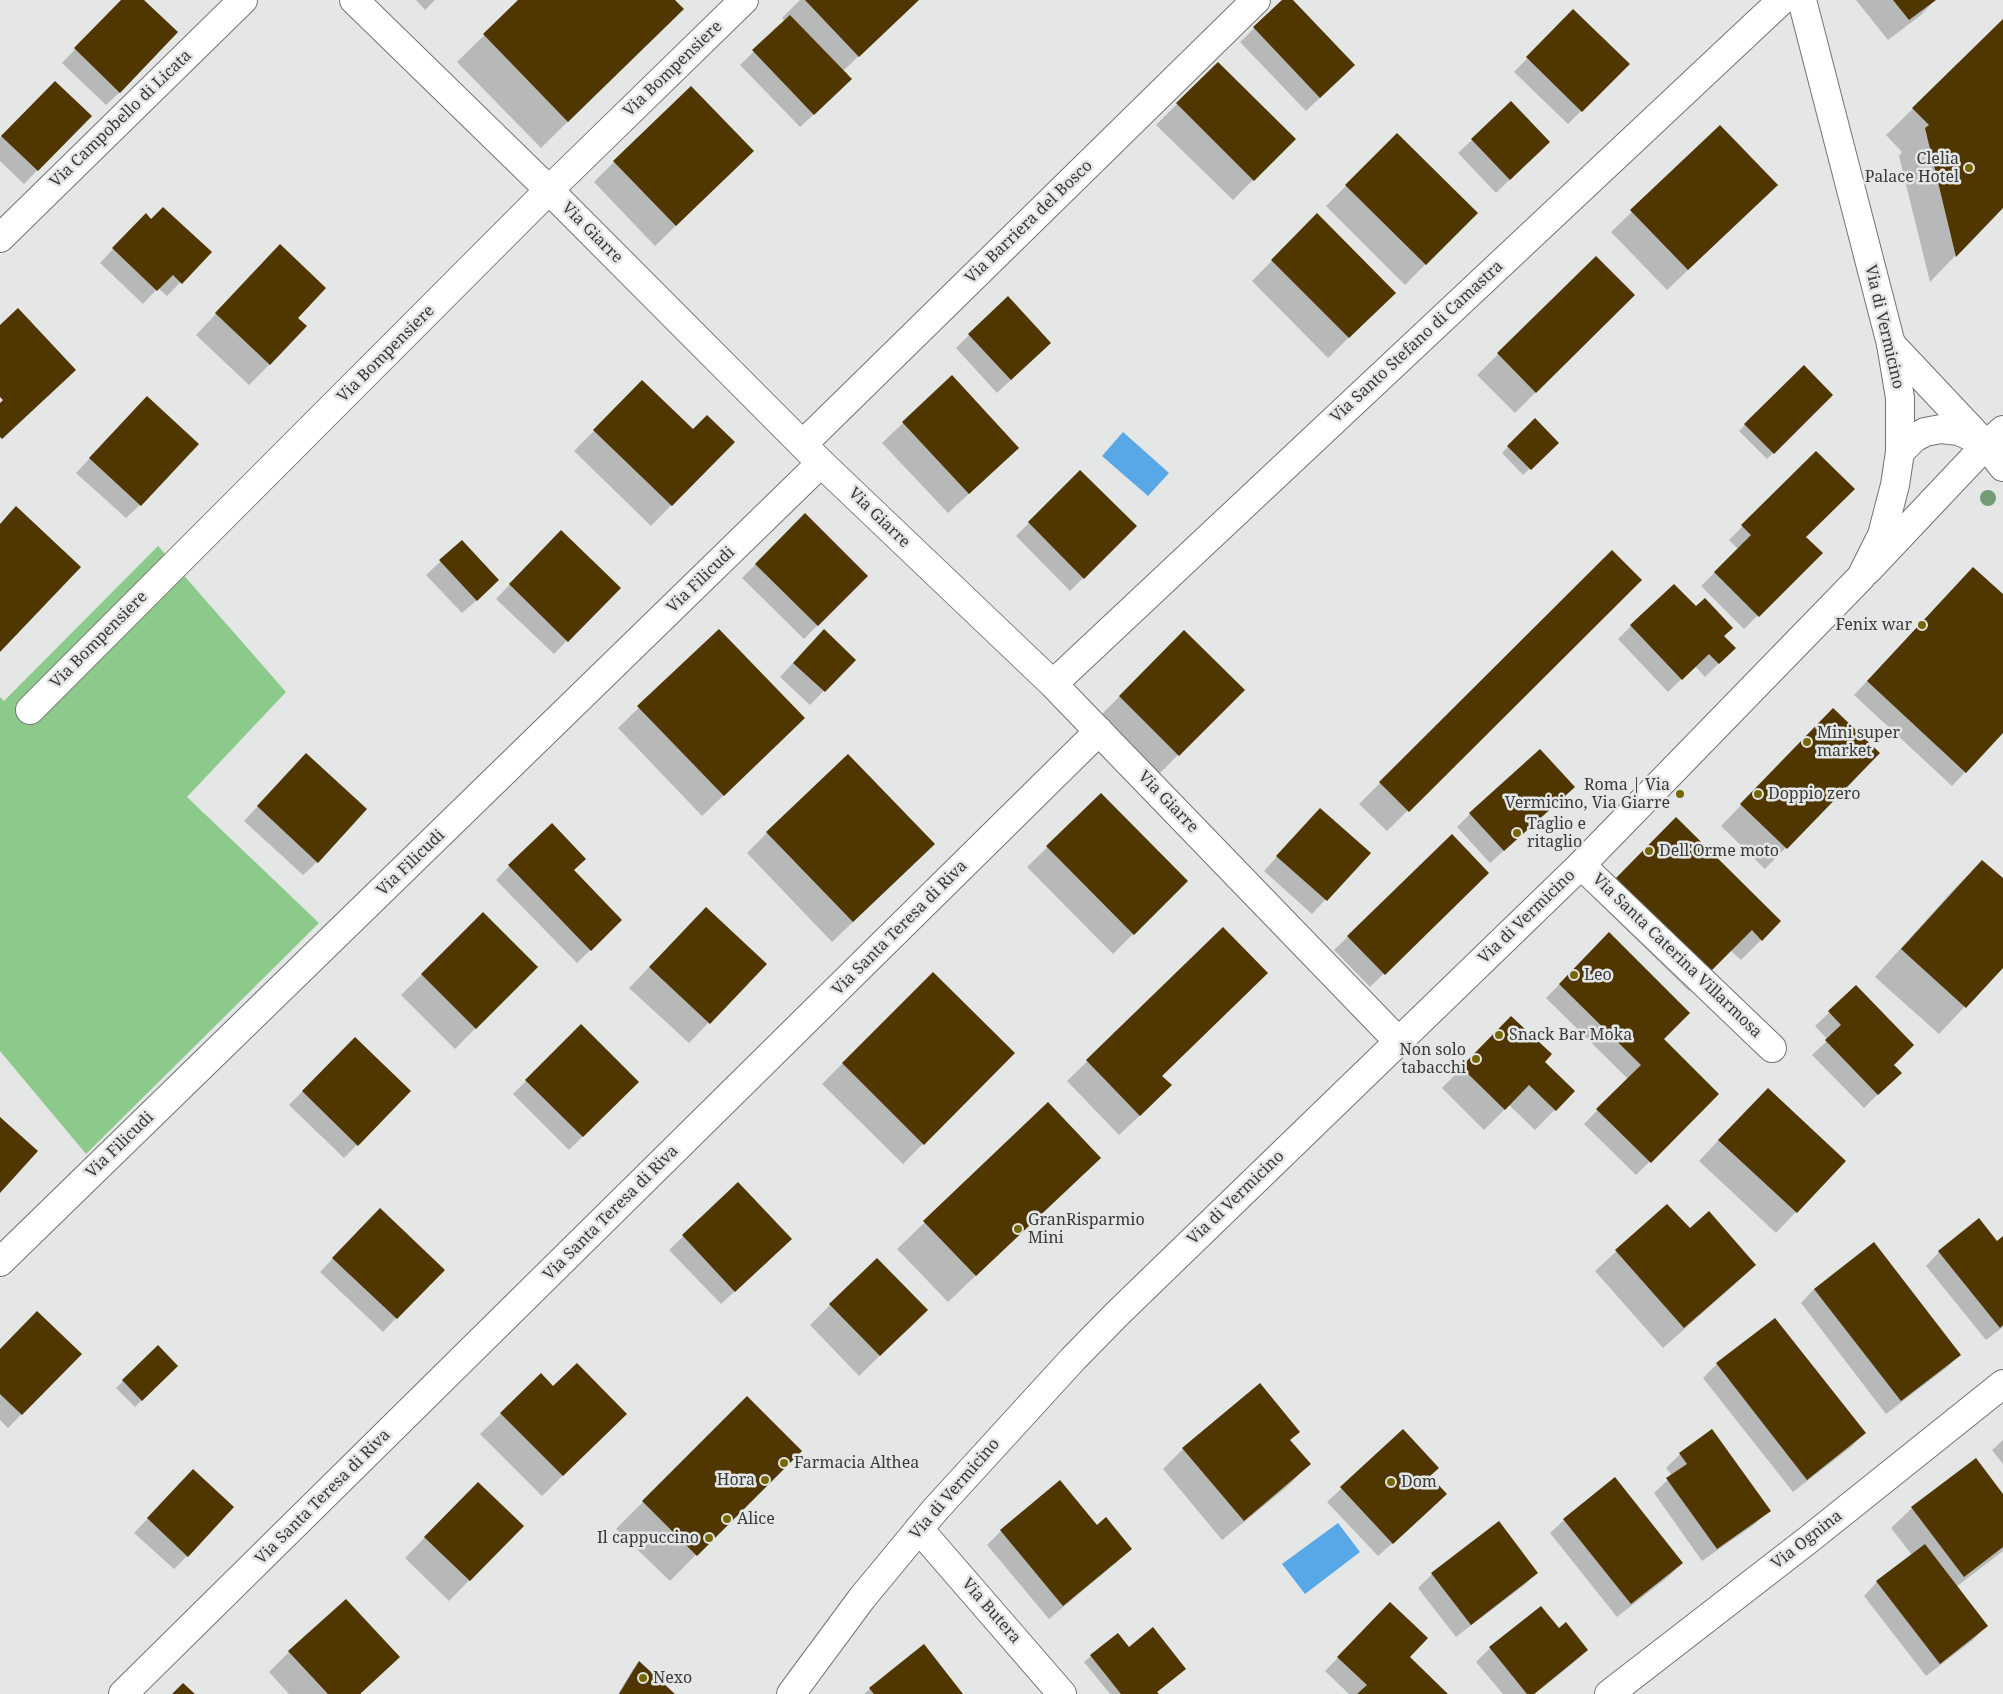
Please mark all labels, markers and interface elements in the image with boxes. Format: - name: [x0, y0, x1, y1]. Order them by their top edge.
- street label: Via Bompensiere: [620, 17, 726, 121]
- street label: Via Campobello di Licata: [46, 46, 196, 192]
- place label: Clelia Palace Hotel: [1865, 149, 1959, 187]
- street label: Via Barriera del Bosco: [961, 156, 1097, 288]
- marker: Clelia Palace Hotel: [1963, 162, 1975, 174]
- street label: Via Giarre: [558, 199, 626, 267]
- street label: Via Santo Stefano di Camastra: [1327, 257, 1507, 427]
- street label: Via di Vermicino: [1860, 263, 1908, 391]
- street label: Via Bompensiere: [333, 301, 439, 407]
- street label: Via Giarre: [844, 484, 914, 552]
- street label: Via Filicudi: [663, 543, 739, 617]
- street label: Via Bompensiere: [46, 587, 152, 693]
- place label: Fenix war: [1835, 615, 1912, 635]
- marker: Fenix war: [1916, 619, 1928, 631]
- place label: Mini super market: [1817, 723, 1900, 761]
- marker: Mini super market: [1801, 736, 1813, 748]
- street label: Via Giarre: [1134, 767, 1202, 837]
- place label: Roma | Via Vermicino, Via Giarre: [1505, 775, 1670, 813]
- place label: Doppio zero: [1768, 784, 1861, 804]
- marker: Roma | Via Vermicino, Via Giarre: [1674, 788, 1686, 800]
- marker: Doppio zero: [1752, 788, 1764, 800]
- place label: Taglio e ritaglio: [1527, 814, 1586, 852]
- street label: Via Filicudi: [373, 826, 449, 900]
- marker: Taglio e ritaglio: [1511, 827, 1523, 839]
- place label: Dell'Orme moto: [1659, 841, 1779, 861]
- marker: Dell'Orme moto: [1643, 845, 1655, 857]
- street label: Via Santa Teresa di Riva: [829, 857, 971, 999]
- street label: Via di Vermicino: [1475, 866, 1579, 968]
- street label: Via Santa Caterina Villarmosa: [1588, 870, 1766, 1042]
- place label: Leo: [1584, 965, 1612, 985]
- marker: Leo: [1568, 969, 1580, 981]
- place label: Snack Bar Moka: [1509, 1025, 1632, 1045]
- marker: Snack Bar Moka: [1493, 1029, 1505, 1041]
- place label: Non solo tabacchi: [1399, 1040, 1466, 1078]
- marker: Non solo tabacchi: [1470, 1053, 1482, 1065]
- street label: Via Filicudi: [82, 1108, 158, 1182]
- street label: Via Santa Teresa di Riva: [540, 1142, 682, 1284]
- street label: Via di Vermicino: [1184, 1147, 1288, 1249]
- place label: GranRisparmio Mini: [1028, 1210, 1145, 1248]
- marker: GranRisparmio Mini: [1012, 1223, 1024, 1235]
- street label: Via Santa Teresa di Riva: [252, 1426, 394, 1568]
- street label: Via di Vermicino: [906, 1435, 1004, 1543]
- place label: Farmacia Althea: [794, 1453, 919, 1473]
- marker: Farmacia Althea: [778, 1457, 790, 1469]
- place label: Hora: [717, 1470, 755, 1490]
- place label: Dom: [1401, 1472, 1437, 1492]
- marker: Hora: [759, 1474, 771, 1486]
- marker: Dom: [1385, 1476, 1397, 1488]
- street label: Via Ognina: [1768, 1506, 1846, 1574]
- place label: Alice: [737, 1509, 775, 1529]
- marker: Alice: [721, 1513, 733, 1525]
- place label: Il cappuccino: [597, 1528, 699, 1548]
- marker: Il cappuccino: [703, 1532, 715, 1544]
- street label: Via Butera: [957, 1574, 1025, 1648]
- place label: Nexo: [653, 1668, 692, 1688]
- marker: Nexo: [637, 1672, 649, 1684]

